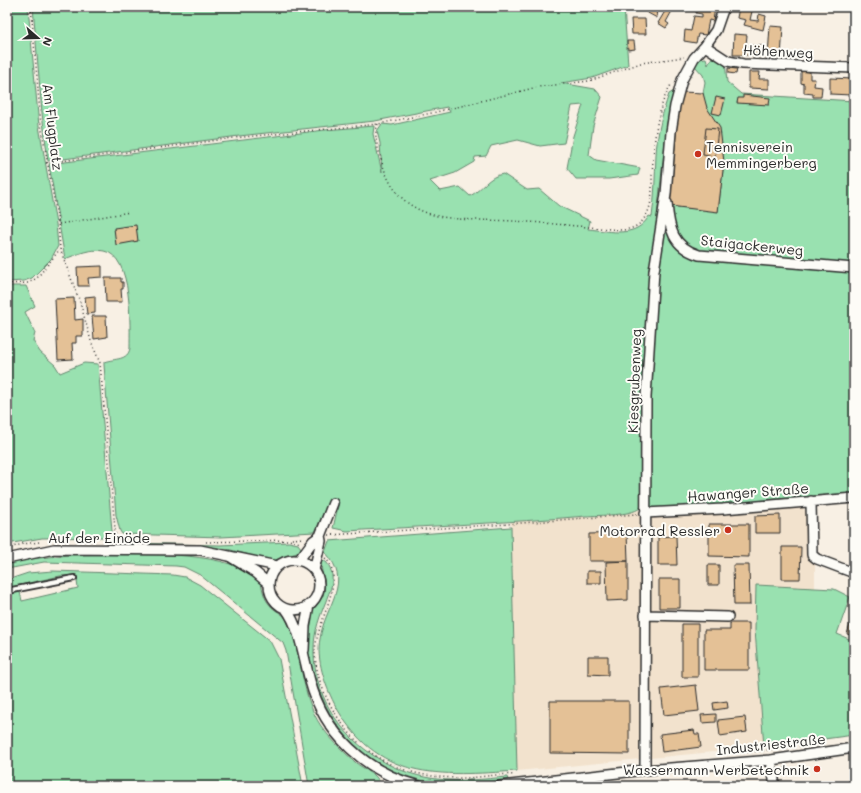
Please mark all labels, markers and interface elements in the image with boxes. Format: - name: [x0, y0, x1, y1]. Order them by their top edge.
- north arrow: [18, 18, 58, 58]
- text: N: [39, 35, 56, 48]
- street label: Höhenweg: [742, 40, 814, 62]
- street label: Am Flugplatz: [38, 83, 68, 172]
- place label: Tennisverein Memmingerberg: [706, 137, 817, 172]
- marker: Tennisverein Memmingerberg: [693, 149, 703, 159]
- street label: Staigackerweg: [700, 230, 804, 260]
- street label: Kiesgrubenweg: [623, 329, 645, 433]
- street label: Hawanger Straße: [687, 478, 809, 506]
- place label: Motorrad Ressler: [599, 521, 720, 540]
- marker: Motorrad Ressler: [723, 525, 733, 535]
- street label: Auf der Einöde: [48, 528, 150, 547]
- street label: Industriestraße: [715, 729, 827, 759]
- place label: Wassermann Werbetechnik: [623, 760, 809, 779]
- marker: Wassermann Werbetechnik: [812, 764, 822, 774]

